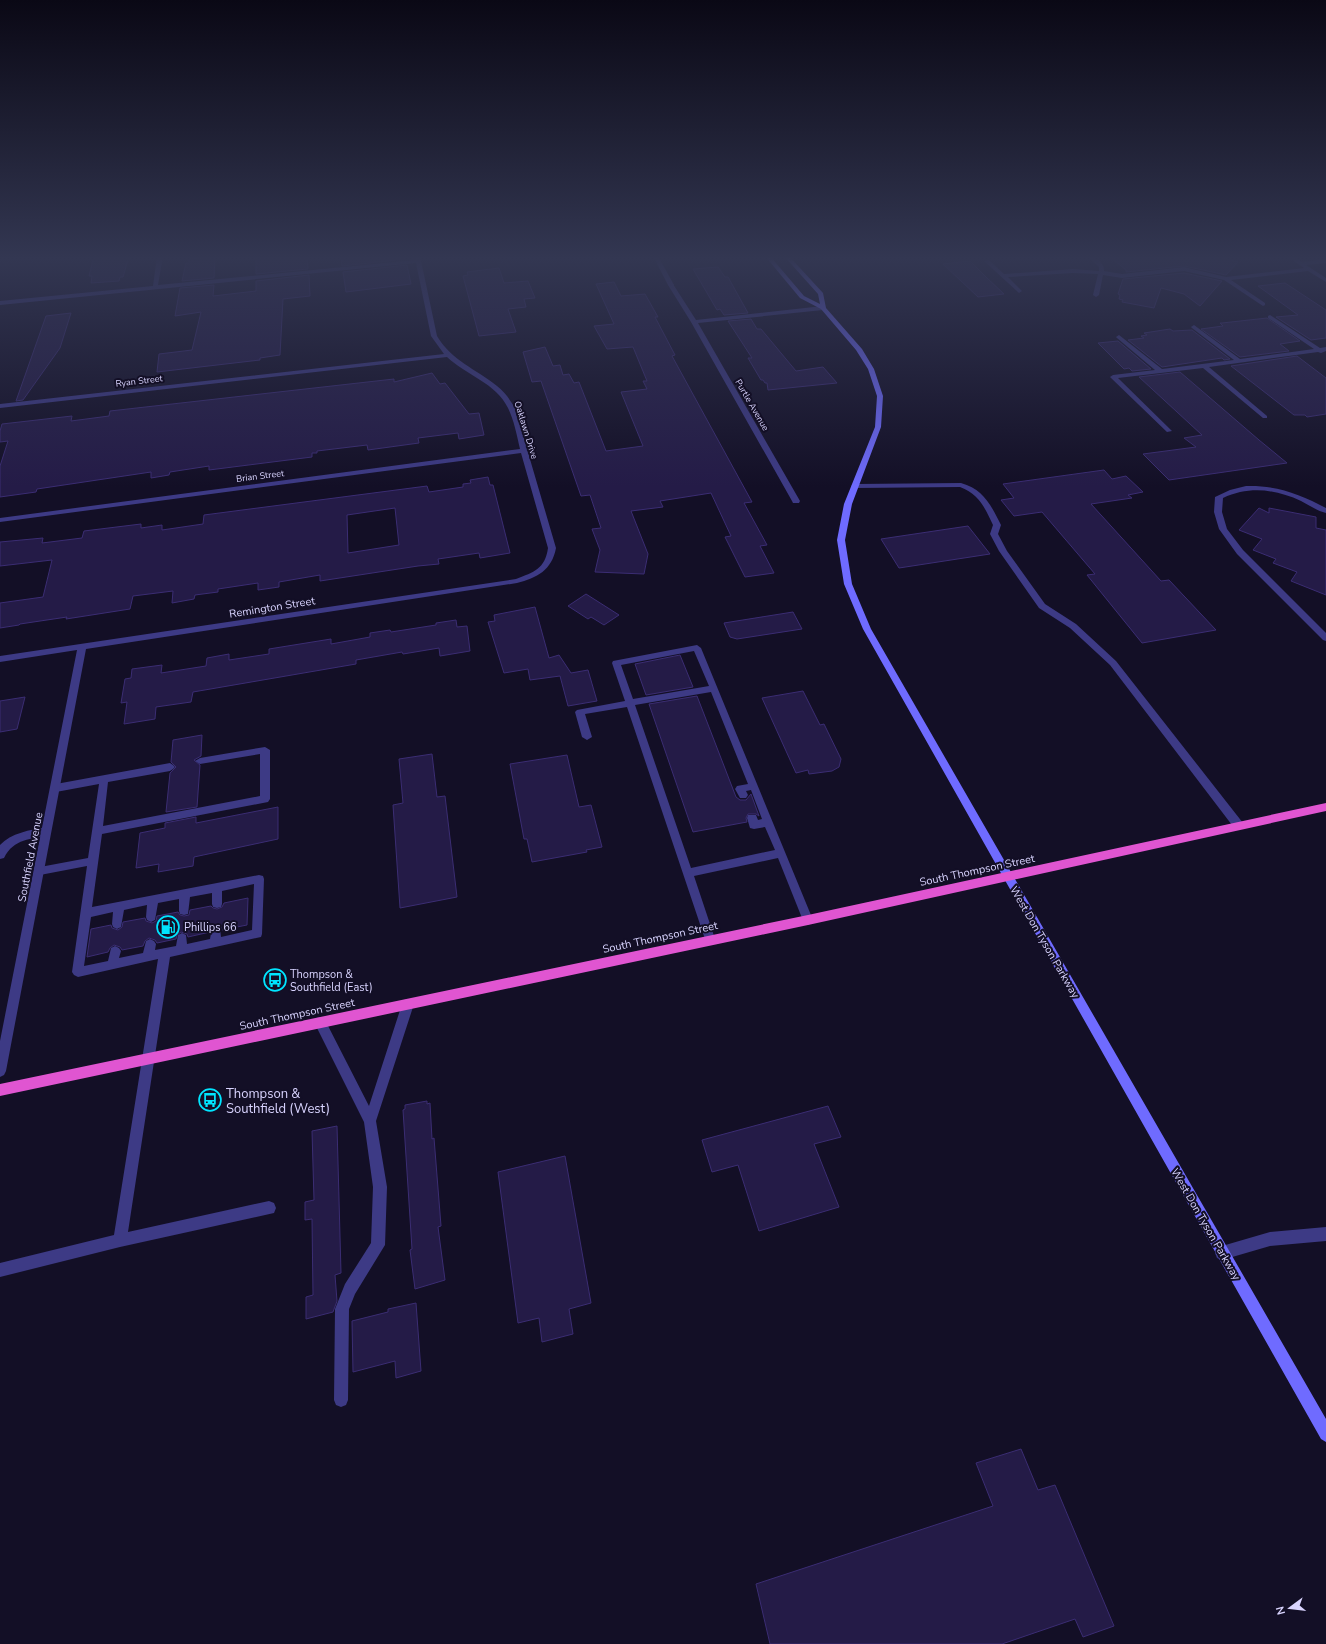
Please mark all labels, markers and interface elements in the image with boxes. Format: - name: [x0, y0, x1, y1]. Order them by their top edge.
- street label: Ryan Street: [115, 372, 164, 390]
- street label: Purtle Avenue: [732, 377, 772, 433]
- street label: Oaklawn Drive: [512, 400, 541, 461]
- street label: Brian Street: [235, 467, 285, 485]
- street label: Remington Street: [228, 593, 316, 622]
- street label: Southfield Avenue: [14, 811, 47, 903]
- street label: South Thompson Street: [918, 851, 1036, 890]
- street label: West Don Tyson Parkway: [1006, 884, 1083, 1001]
- fuel station icon: Phillips 66: [155, 914, 181, 940]
- street label: South Thompson Street: [601, 918, 719, 957]
- place label: Phillips 66: [184, 920, 237, 935]
- bus stop icon: Thompson & Southfield (East): [262, 967, 288, 993]
- place label: Thompson & Southfield (East): [290, 967, 373, 995]
- street label: South Thompson Street: [238, 995, 356, 1034]
- place label: Thompson & Southfield (West): [226, 1085, 330, 1118]
- bus stop icon: Thompson & Southfield (West): [197, 1087, 223, 1113]
- street label: West Don Tyson Parkway: [1167, 1166, 1244, 1283]
- north arrow: [1270, 1588, 1310, 1628]
- text: N: [1273, 1605, 1289, 1616]

